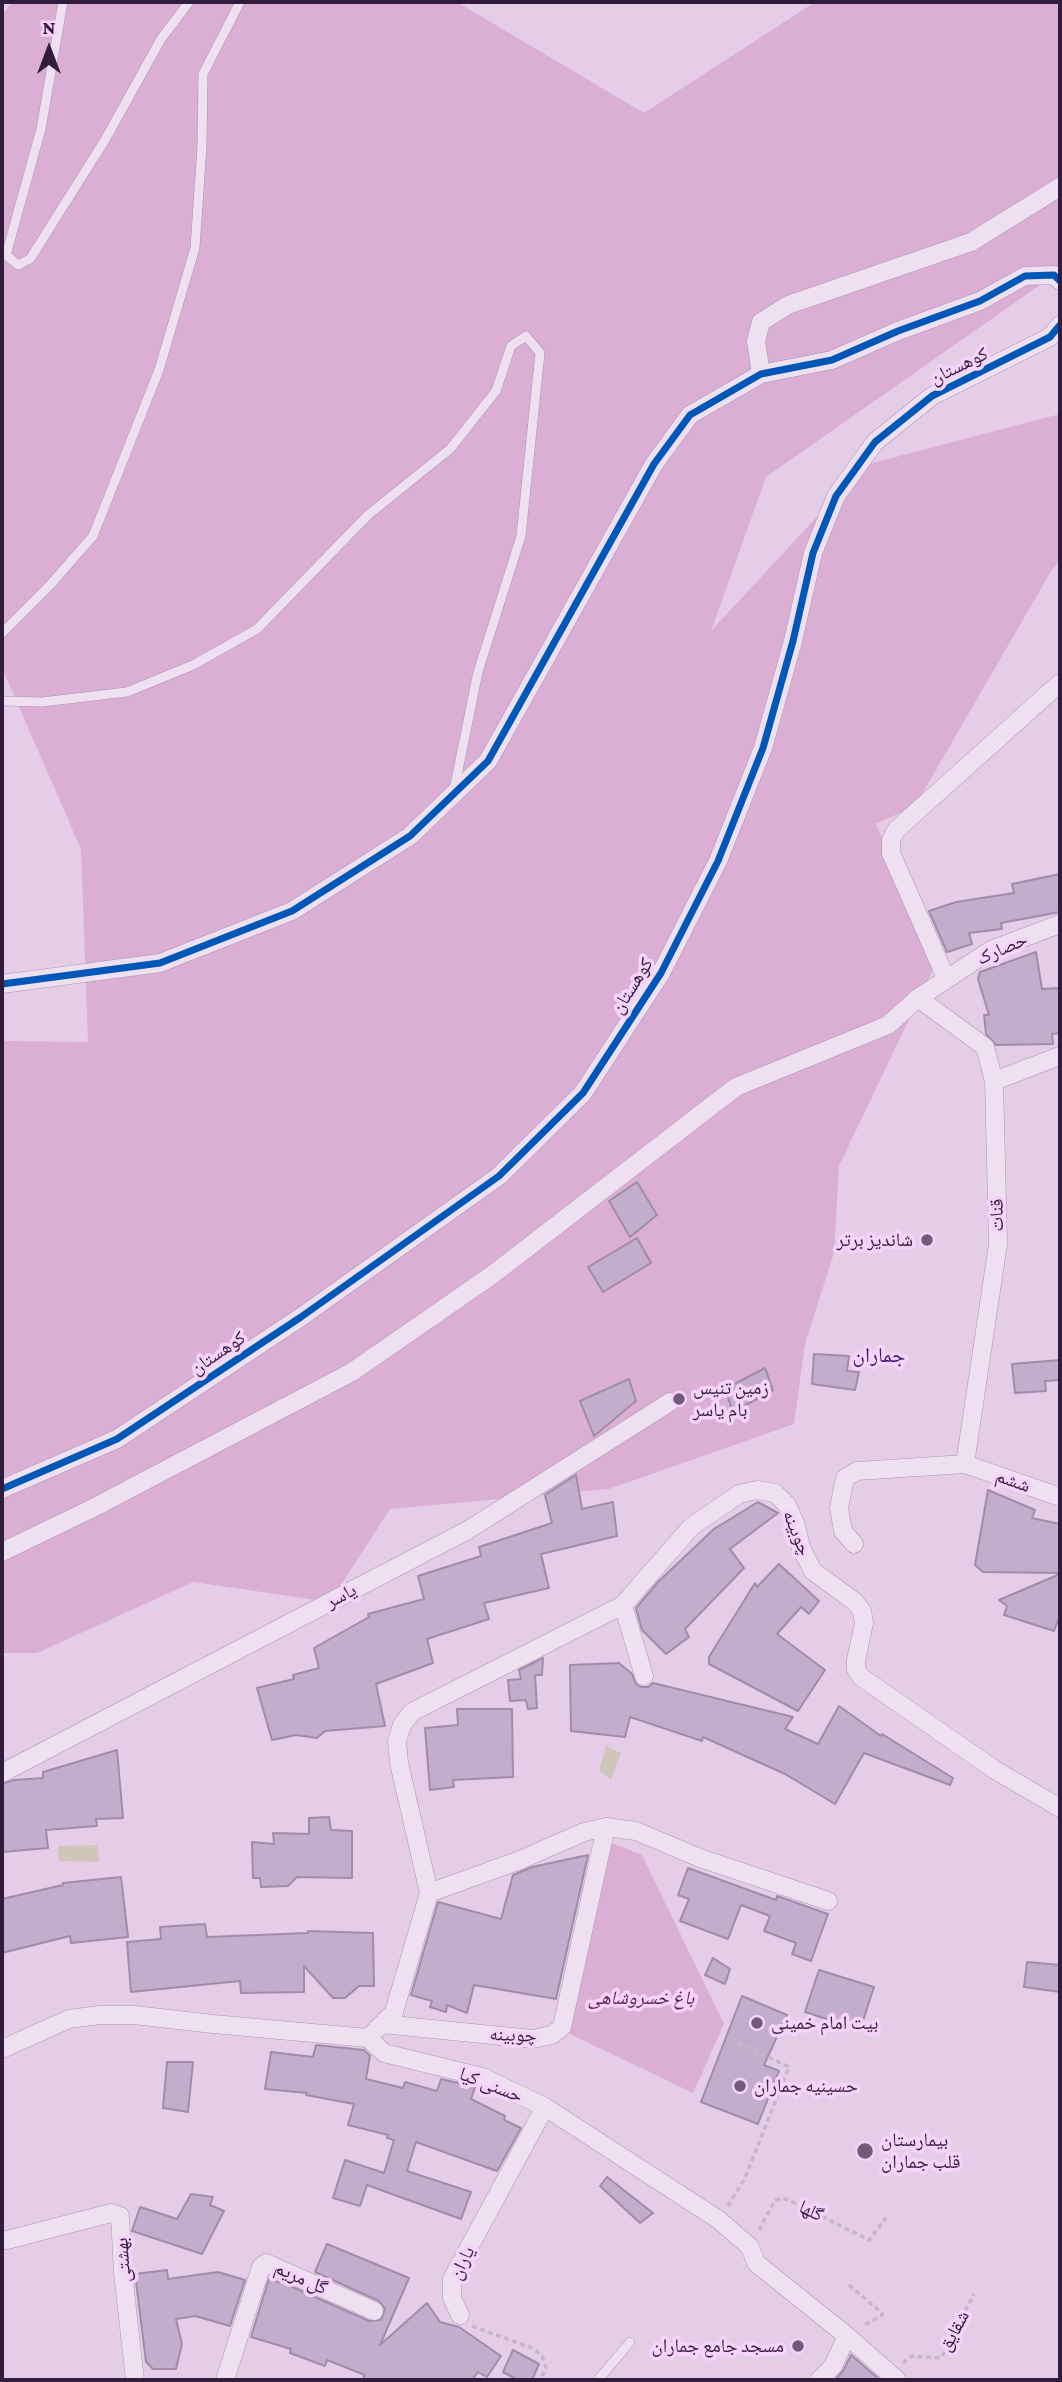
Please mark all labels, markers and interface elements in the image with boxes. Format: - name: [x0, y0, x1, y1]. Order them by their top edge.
- north arrow: [14, 14, 84, 84]
- text: N: [43, 17, 55, 38]
- street label: کوهستان: [926, 342, 992, 390]
- street label: حصارک: [973, 928, 1031, 970]
- street label: کوهستان: [606, 954, 658, 1018]
- street label: قنات: [985, 1198, 1009, 1232]
- place label: شاندیز برتر: [837, 1229, 913, 1251]
- marker: شاندیز برتر: [919, 1232, 935, 1248]
- street label: کوهستان: [186, 1326, 250, 1380]
- district label: جماران: [853, 1343, 905, 1369]
- place label: زمین تنیس بام یاسر: [693, 1377, 769, 1421]
- marker: زمین تنیس بام یاسر: [671, 1391, 687, 1407]
- street label: ششم: [993, 1465, 1033, 1497]
- street label: چوبینه: [778, 1507, 816, 1559]
- street label: یاسر: [322, 1579, 360, 1613]
- park label: باغ خسروشاهی: [588, 1987, 694, 2009]
- place label: بیت امام خمینی: [771, 2012, 878, 2034]
- marker: بیت امام خمینی: [749, 2015, 765, 2031]
- street label: چوبینه: [489, 2023, 537, 2047]
- street label: حسنی کیا: [456, 2062, 526, 2108]
- place label: حسینیه جماران: [754, 2075, 858, 2097]
- marker: حسینیه جماران: [732, 2078, 748, 2094]
- place label: بیمارستان قلب جماران: [881, 2129, 960, 2173]
- marker: بیمارستان قلب جماران: [855, 2141, 875, 2161]
- street label: گلها: [795, 2195, 827, 2227]
- street label: بهشتی: [110, 2237, 136, 2283]
- street label: یاران: [444, 2243, 480, 2283]
- street label: گل مریم: [271, 2256, 331, 2300]
- street label: شقایق: [934, 2307, 974, 2355]
- place label: مسجد جامع جماران: [652, 2335, 784, 2357]
- marker: مسجد جامع جماران: [790, 2338, 806, 2354]

